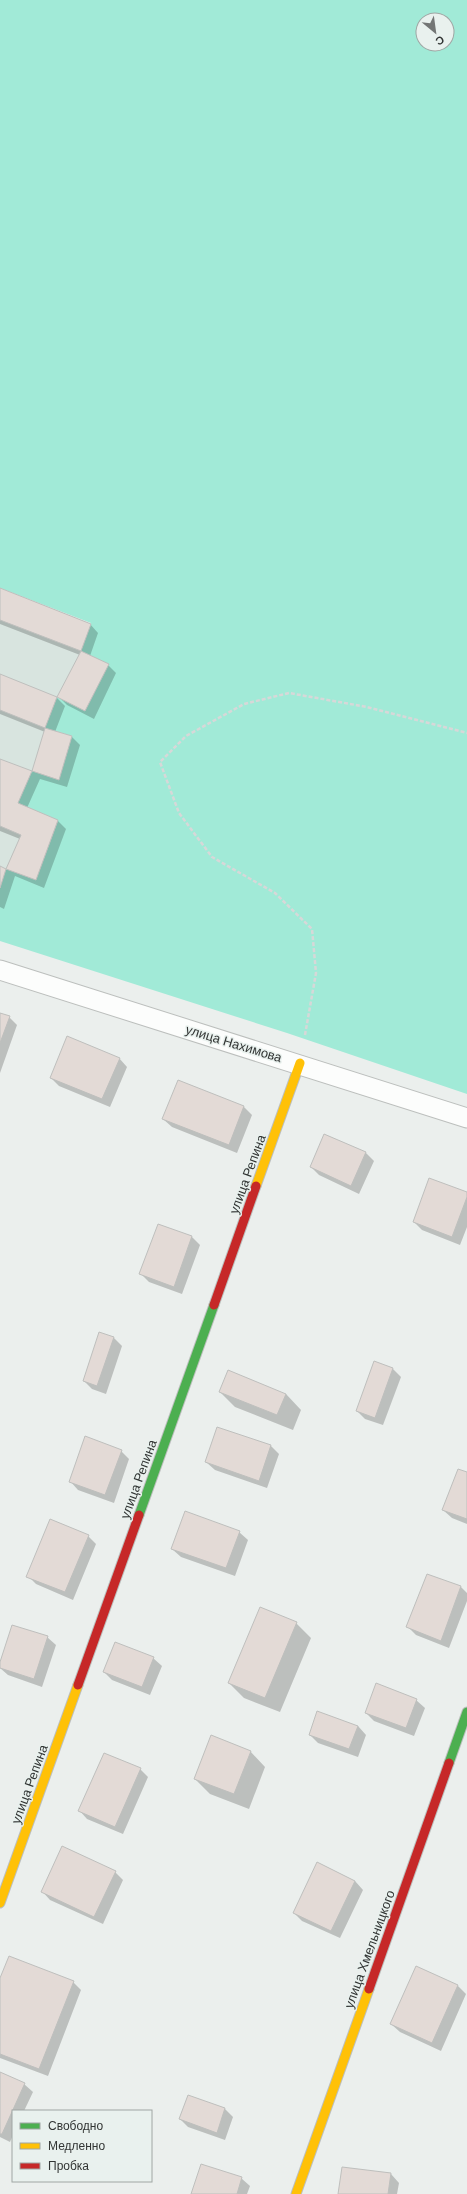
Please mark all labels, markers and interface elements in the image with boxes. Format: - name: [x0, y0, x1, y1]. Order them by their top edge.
- north arrow: [415, 12, 455, 52]
- text: С: [433, 33, 447, 49]
- street label: улица Нахимова: [184, 1021, 285, 1066]
- street label: улица Репина: [225, 1131, 270, 1216]
- street label: улица Репина: [116, 1436, 161, 1521]
- street label: улица Репина: [7, 1741, 52, 1826]
- street label: улица Хмельницкого: [340, 1888, 399, 2011]
- legend: [12, 2110, 152, 2182]
- text: Свободно: [48, 2118, 103, 2134]
- text: Медленно: [48, 2138, 105, 2154]
- text: Пробка: [48, 2158, 89, 2174]

